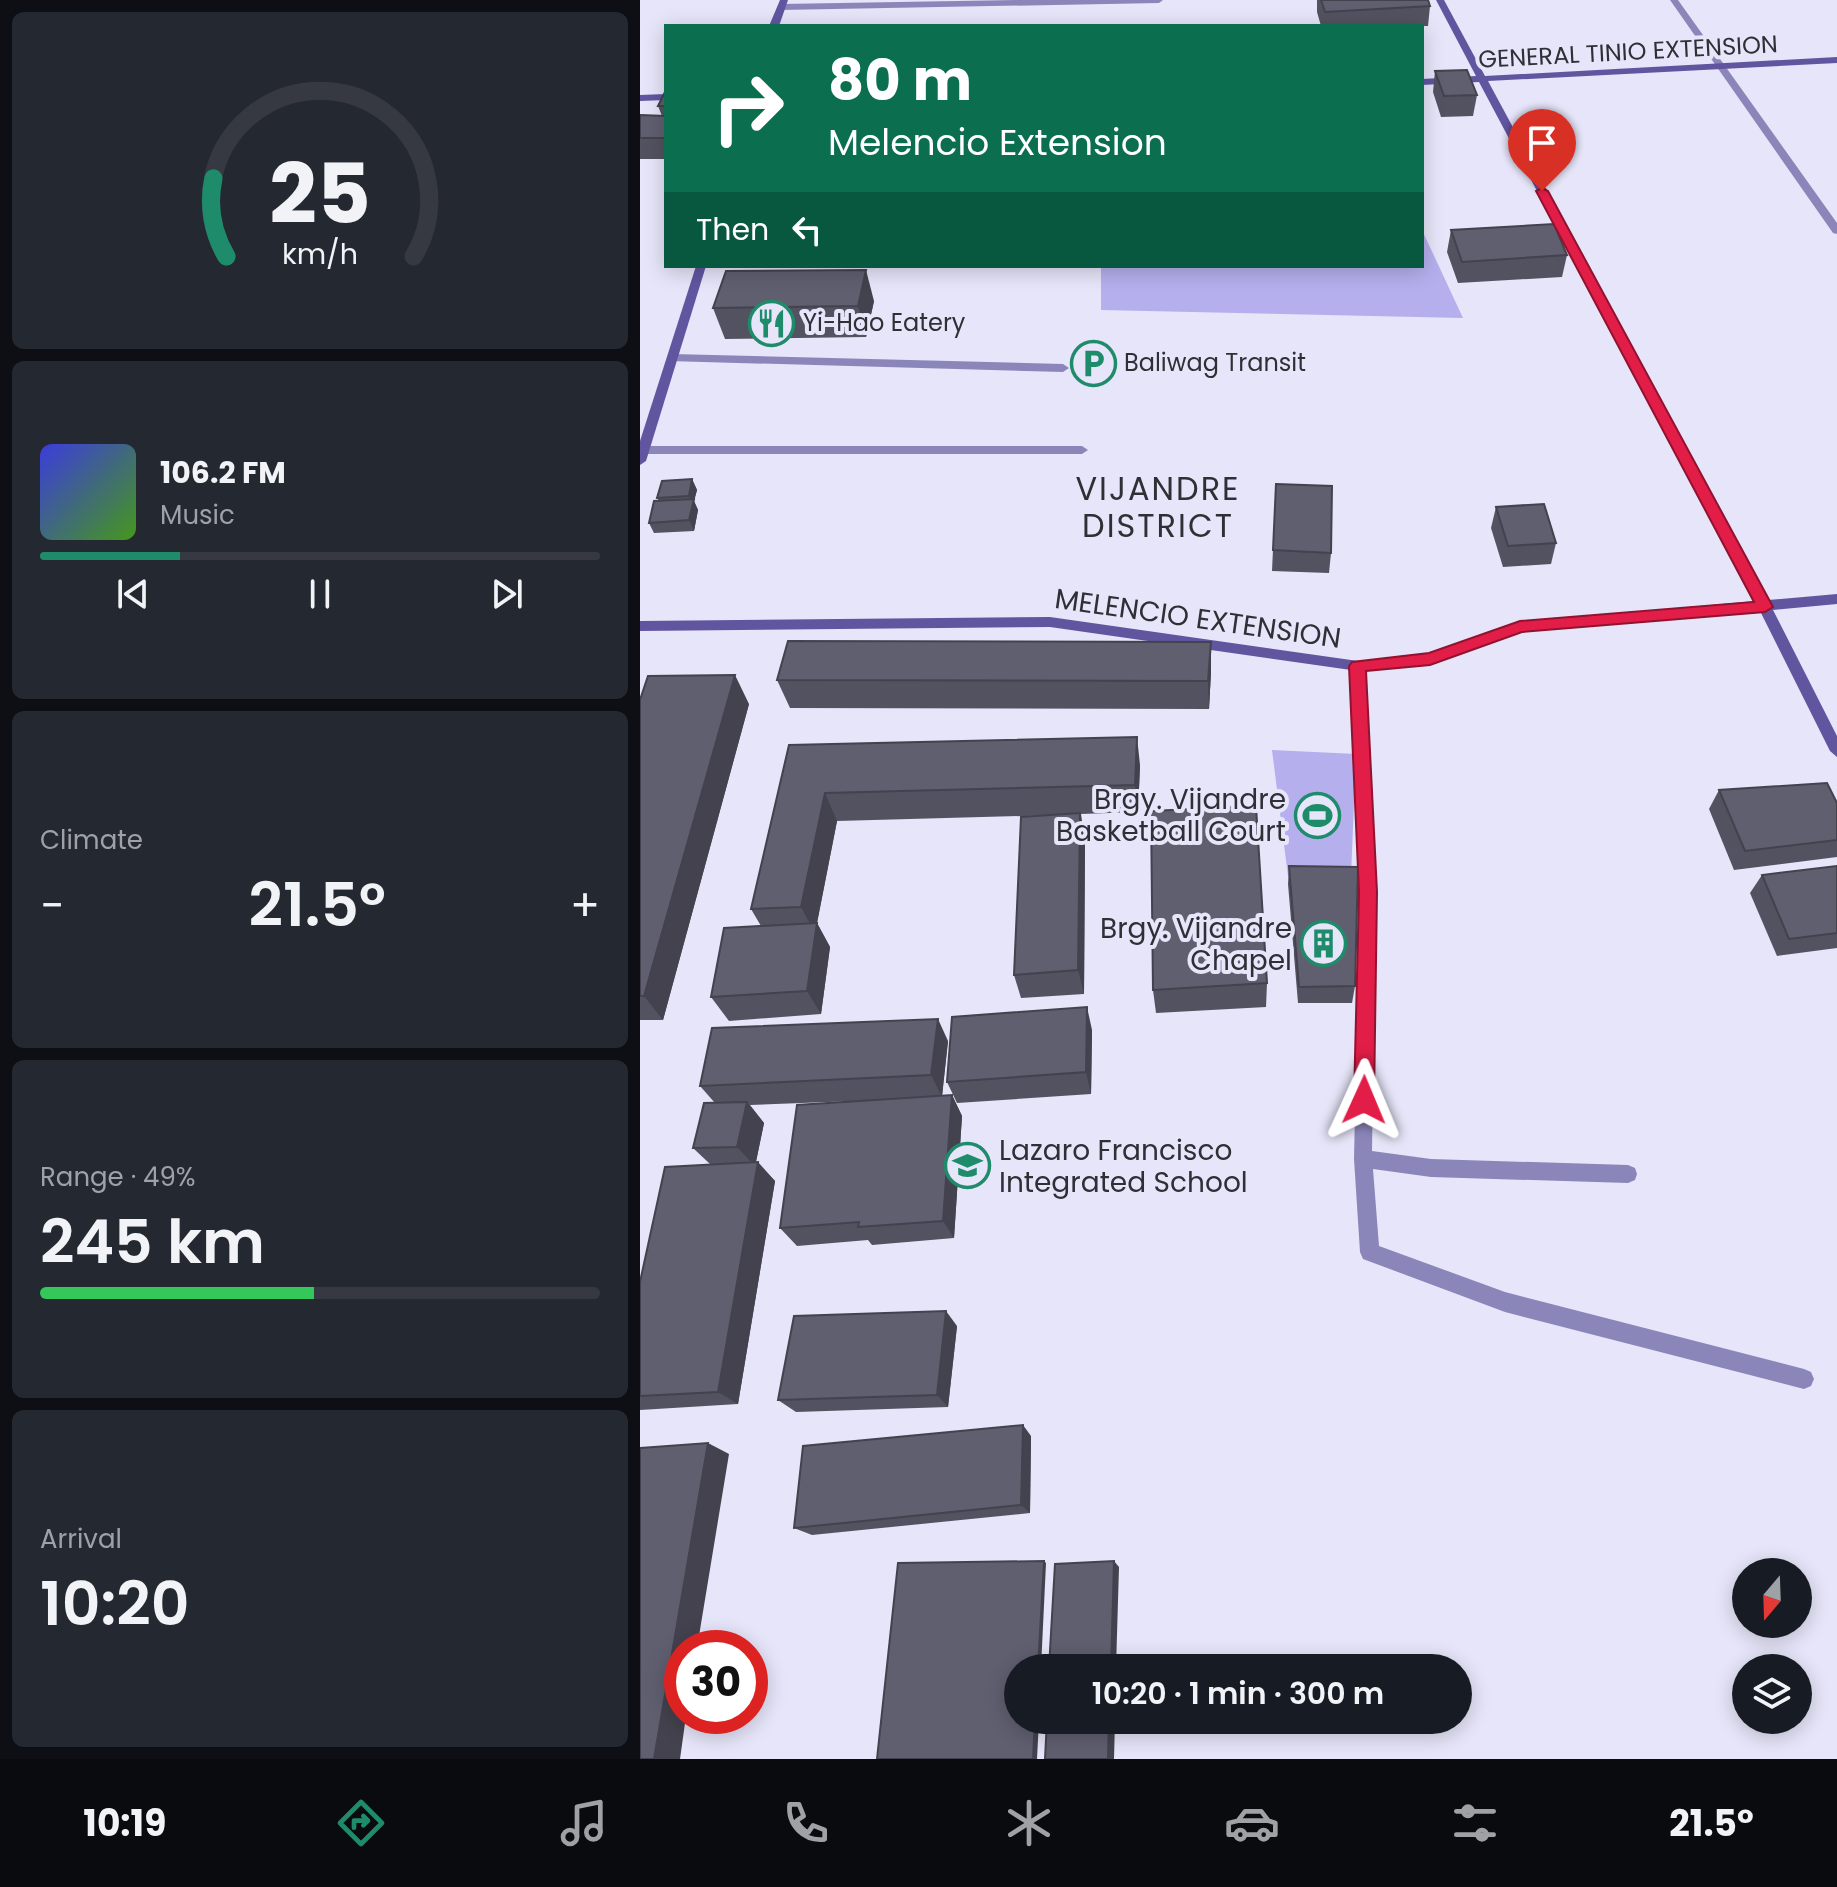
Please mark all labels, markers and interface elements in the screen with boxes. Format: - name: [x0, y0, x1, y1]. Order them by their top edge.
- street label: GENERAL TINIO EXTENSION: [1477, 27, 1779, 76]
- text: 80 m: [828, 41, 972, 120]
- icon: right: [696, 56, 800, 160]
- pin: [1508, 109, 1576, 191]
- text: Melencio Extension: [828, 117, 1167, 168]
- icon: arrive: [1520, 121, 1564, 165]
- text: 25: [269, 135, 371, 251]
- text: Then: [696, 208, 769, 251]
- icon: left: [785, 208, 829, 252]
- text: km/h: [282, 234, 358, 274]
- restaurant icon: Yi-Hao Eatery: [748, 299, 796, 347]
- place label: Yi-Hao Eatery: [803, 306, 966, 339]
- parking icon: Baliwag Transit: [1069, 339, 1117, 387]
- place label: Baliwag Transit: [1124, 346, 1306, 379]
- text: 106.2 FM: [160, 451, 286, 494]
- district label: VIJANDRE DISTRICT: [1075, 466, 1241, 548]
- text: Music: [160, 497, 235, 533]
- icon: previous: [111, 572, 155, 616]
- icon: pause: [298, 572, 342, 616]
- icon: next: [485, 572, 529, 616]
- street label: MELENCIO EXTENSION: [1052, 579, 1344, 658]
- place label: Brgy. Vijandre Basketball Court: [1056, 780, 1286, 851]
- sports icon: Brgy. Vijandre Basketball Court: [1293, 791, 1341, 839]
- text: Climate: [40, 822, 143, 858]
- text: 21.5°: [249, 863, 386, 947]
- text: −: [40, 875, 64, 936]
- text: +: [570, 875, 600, 936]
- place label: Brgy. Vijandre Chapel: [1100, 909, 1292, 980]
- building icon: Brgy. Vijandre Chapel: [1299, 920, 1347, 968]
- position arrow: [1322, 1058, 1406, 1142]
- place label: Lazaro Francisco Integrated School: [999, 1131, 1248, 1202]
- school or university icon: Lazaro Francisco Integrated School: [944, 1142, 992, 1190]
- text: Range · 49%: [40, 1159, 196, 1195]
- text: 245 km: [40, 1200, 265, 1284]
- text: Arrival: [40, 1521, 122, 1557]
- north arrow: [1732, 1558, 1812, 1638]
- map controls: [1732, 1558, 1812, 1734]
- text: 10:20: [40, 1562, 189, 1646]
- speed limit sign: 30: [664, 1630, 768, 1734]
- button: layers: [1732, 1654, 1812, 1734]
- text: 10:20 · 1 min · 300 m: [1092, 1672, 1384, 1715]
- icon: directions: [333, 1795, 389, 1851]
- icon: music: [556, 1795, 612, 1851]
- icon: phone: [778, 1795, 834, 1851]
- icon: climate: [1001, 1795, 1057, 1851]
- icon: car: [1224, 1795, 1280, 1851]
- icon: filters: [1447, 1795, 1503, 1851]
- text: 10:19: [83, 1798, 166, 1849]
- text: 21.5°: [1669, 1798, 1754, 1849]

